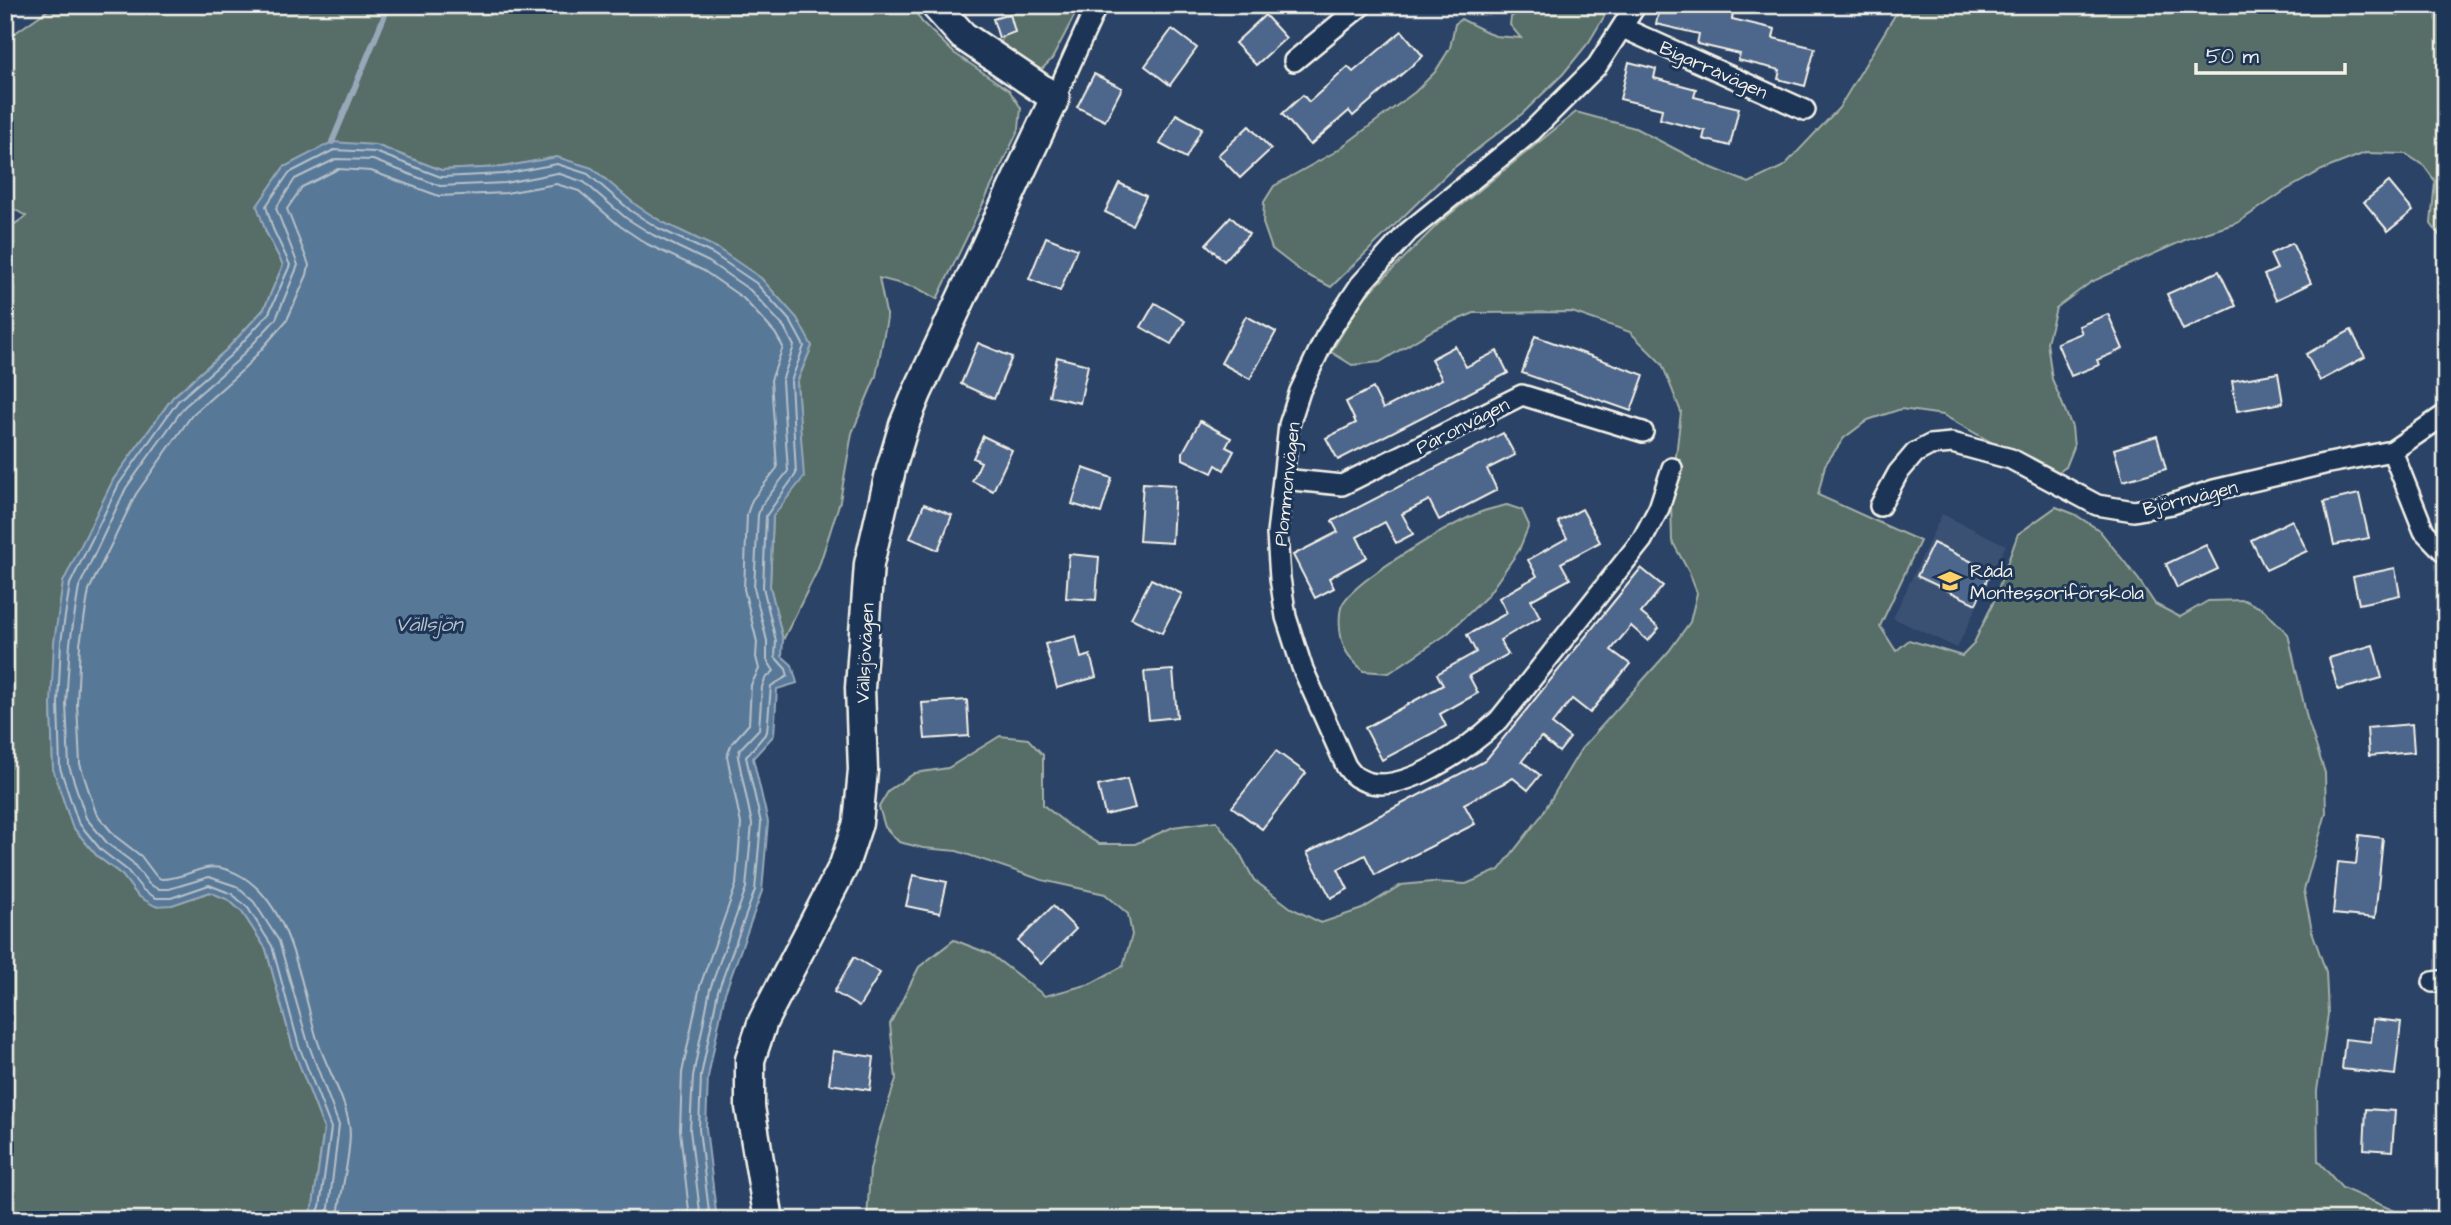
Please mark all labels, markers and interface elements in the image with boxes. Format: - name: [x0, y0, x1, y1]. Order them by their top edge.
- scale bar: [2196, 32, 2344, 76]
- street label: Bigarråvägen: [1655, 35, 1772, 107]
- text: 50 m: [2206, 42, 2260, 71]
- street label: Päronvägen: [1411, 391, 1515, 462]
- street label: Plommonvägen: [1268, 421, 1308, 548]
- street label: Björnvägen: [2140, 474, 2241, 524]
- place label: Råda Montessoriförskola: [1970, 558, 2144, 607]
- school or university icon: Råda Montessoriförskola: [1936, 567, 1964, 595]
- street label: Vällsjövägen: [849, 602, 883, 704]
- water label: Vällsjön: [395, 610, 464, 639]

